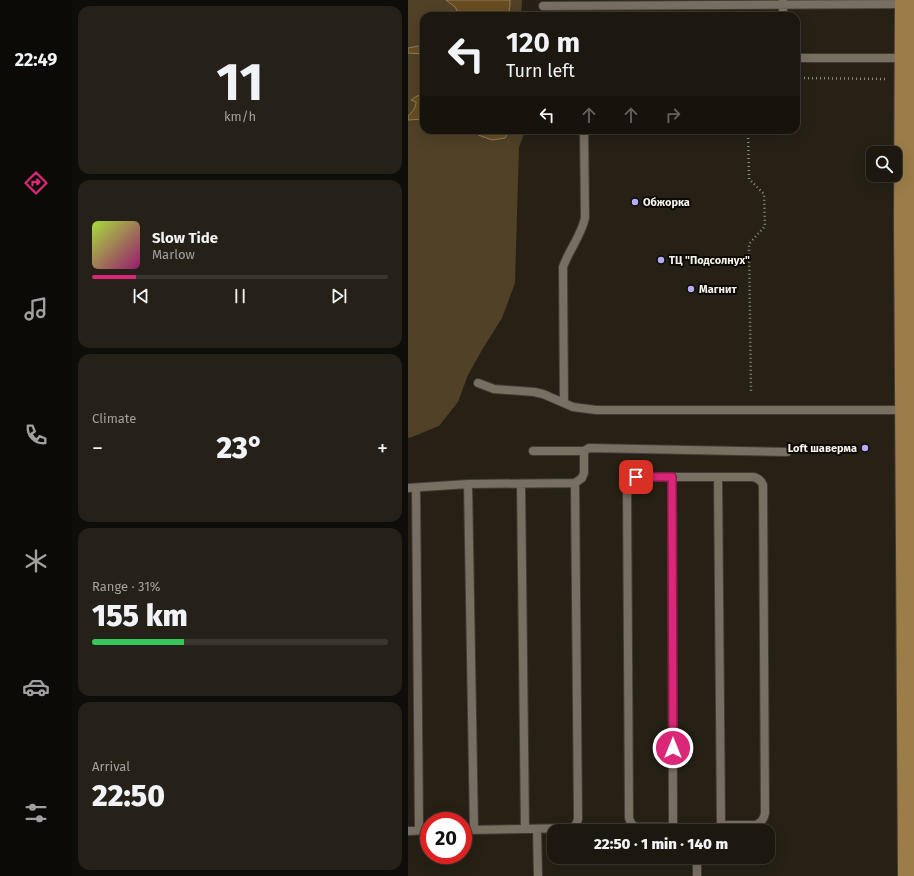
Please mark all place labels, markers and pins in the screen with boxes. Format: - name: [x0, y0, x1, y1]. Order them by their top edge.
- place label: Обжорка: [643, 196, 690, 209]
- marker: Обжорка: [630, 197, 640, 207]
- place label: ТЦ "Подсолнух": [669, 254, 750, 267]
- marker: ТЦ "Подсолнух": [656, 255, 666, 265]
- place label: Магнит: [699, 283, 737, 296]
- marker: Магнит: [686, 284, 696, 294]
- place label: Loft шаверма: [788, 442, 857, 455]
- marker: Loft шаверма: [860, 443, 870, 453]
- pin: [619, 460, 653, 494]

